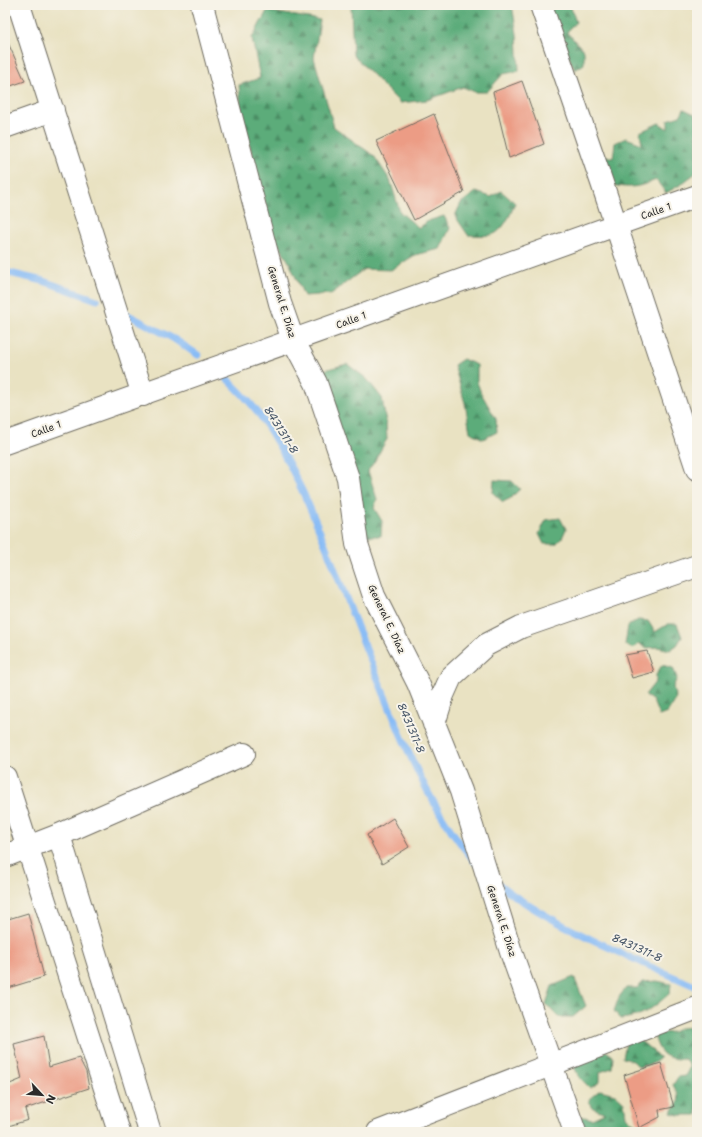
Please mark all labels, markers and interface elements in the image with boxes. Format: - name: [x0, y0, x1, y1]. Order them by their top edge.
- street label: Calle 1: [639, 200, 673, 222]
- street label: General E. Díaz: [265, 264, 299, 340]
- street label: Calle 1: [334, 309, 368, 331]
- water label: 8431311-8: [260, 403, 302, 457]
- street label: Calle 1: [29, 418, 63, 440]
- street label: General E. Díaz: [365, 582, 409, 656]
- water label: 8431311-8: [394, 700, 428, 756]
- street label: General E. Díaz: [484, 883, 520, 959]
- water label: 8431311-8: [609, 930, 665, 966]
- north arrow: [22, 1075, 62, 1115]
- text: N: [42, 1092, 59, 1107]

